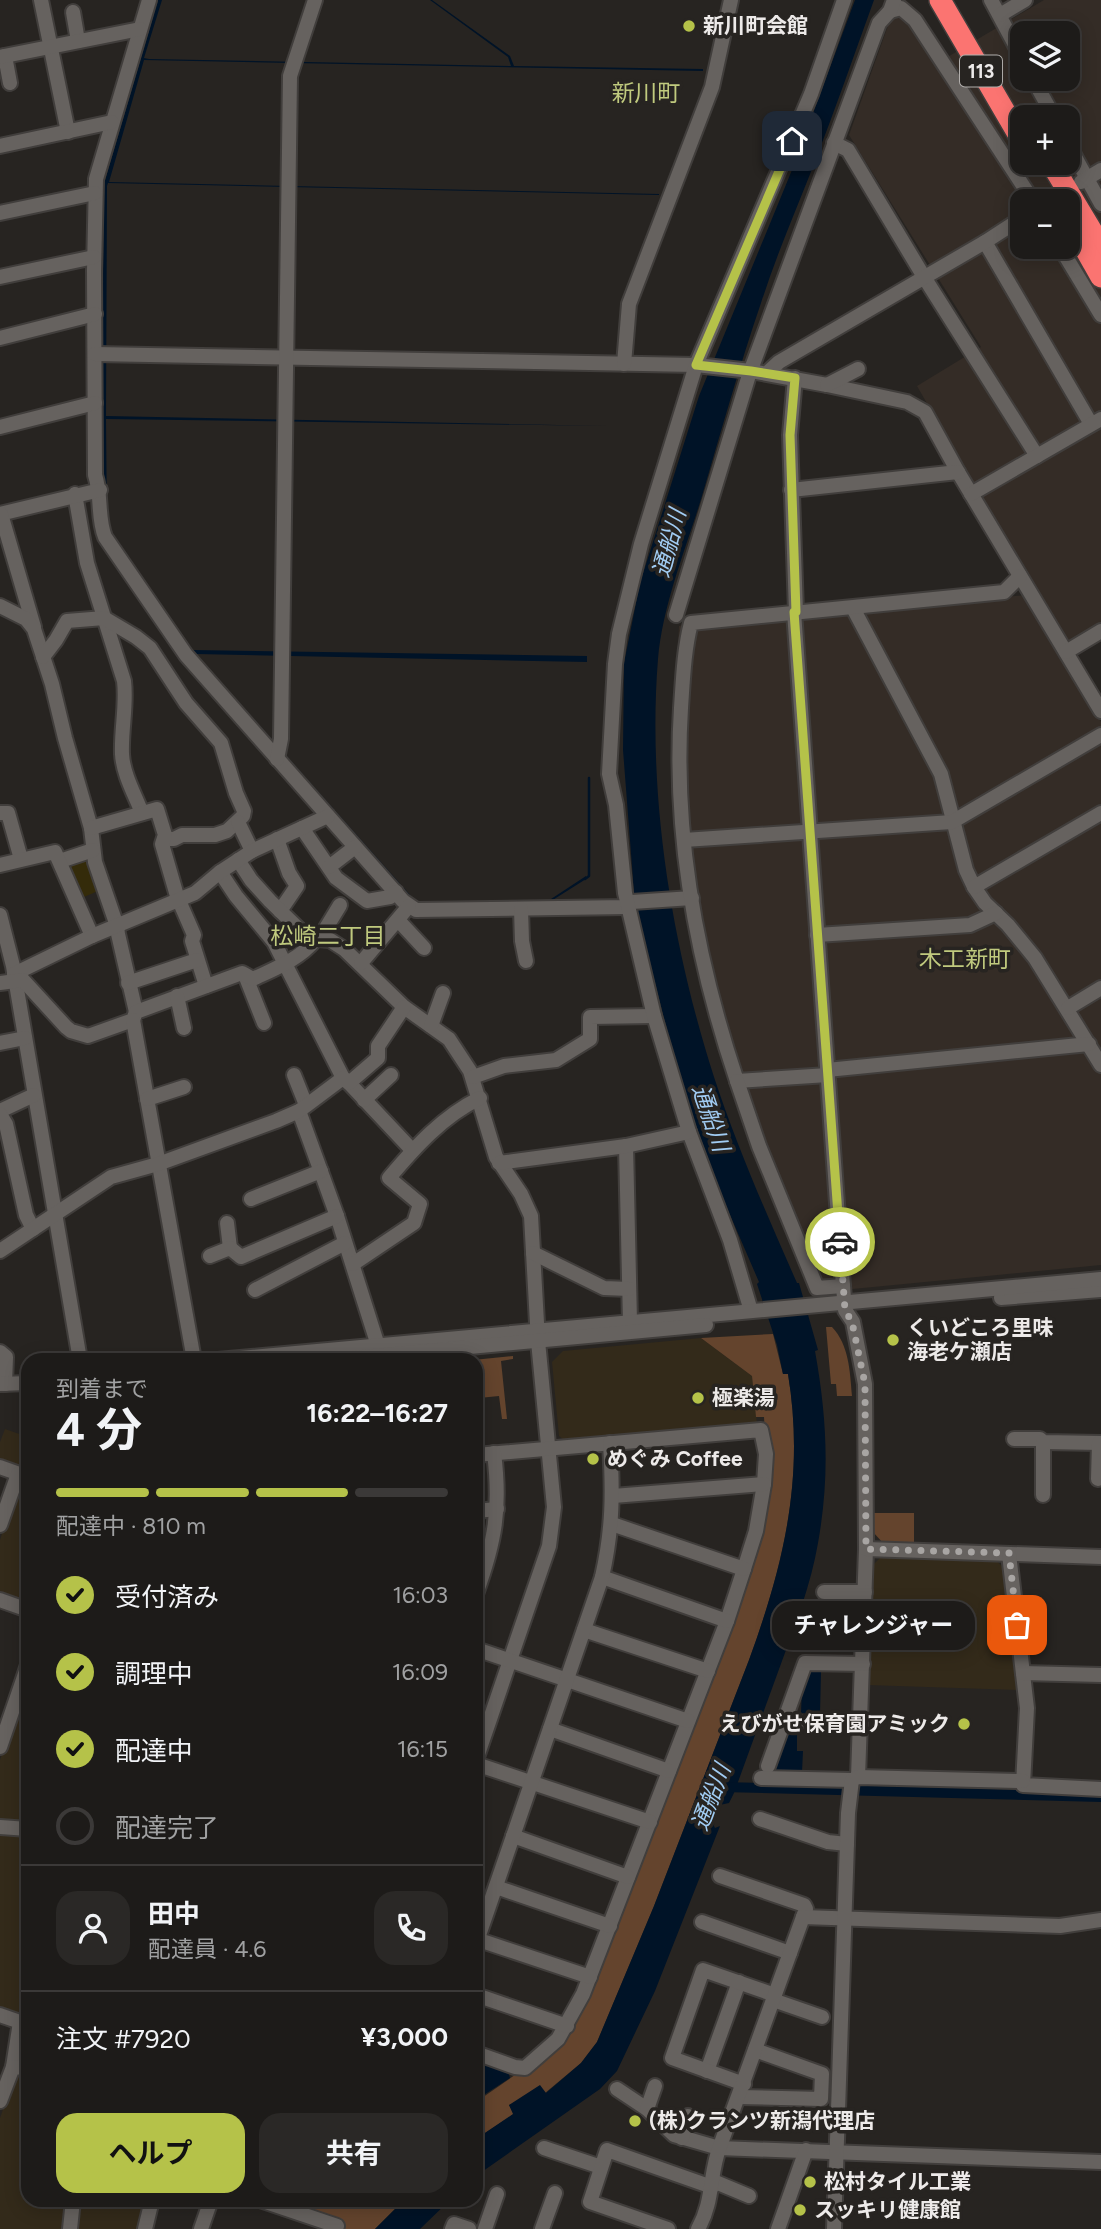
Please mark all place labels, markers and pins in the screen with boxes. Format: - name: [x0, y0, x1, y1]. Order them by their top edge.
- place label: 新川町会館: [703, 13, 808, 38]
- marker: 新川町会館: [681, 18, 697, 34]
- pin: [762, 111, 822, 171]
- place label: くいどころ里味 海老ケ瀬店: [907, 1315, 1053, 1364]
- marker: くいどころ里味 海老ケ瀬店: [885, 1332, 901, 1348]
- place label: 極楽湯: [712, 1385, 775, 1410]
- marker: 極楽湯: [690, 1390, 706, 1406]
- place label: めぐみ Coffee: [607, 1446, 743, 1471]
- marker: めぐみ Coffee: [585, 1451, 601, 1467]
- pin: [987, 1595, 1047, 1655]
- callout: チャレンジャー: [772, 1600, 975, 1650]
- place label: えびがせ保育園アミック: [719, 1711, 950, 1736]
- marker: えびがせ保育園アミック: [956, 1716, 972, 1732]
- place label: (株)クランツ新潟代理店: [649, 2108, 875, 2133]
- marker: (株)クランツ新潟代理店: [627, 2113, 643, 2129]
- place label: 松村タイル工業: [824, 2169, 971, 2194]
- marker: 松村タイル工業: [802, 2174, 818, 2190]
- place label: スッキリ健康館: [814, 2197, 961, 2222]
- marker: スッキリ健康館: [792, 2202, 808, 2218]

